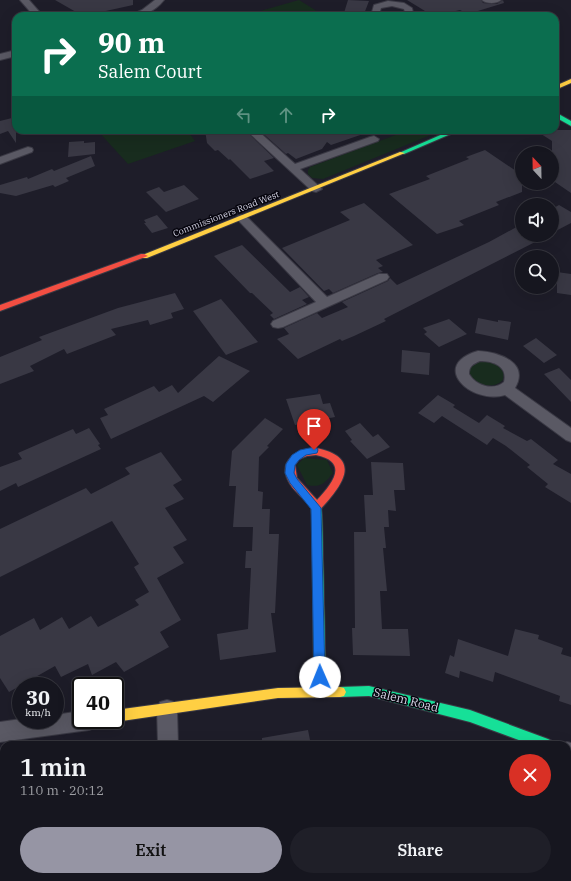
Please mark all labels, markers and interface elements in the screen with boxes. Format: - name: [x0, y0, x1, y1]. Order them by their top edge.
- text: 90 m: [98, 24, 165, 61]
- icon: right: [32, 28, 84, 80]
- text: Salem Court: [98, 60, 202, 83]
- icon: left: [233, 104, 255, 126]
- icon: ahead: [275, 104, 297, 126]
- icon: right: [317, 104, 339, 126]
- north arrow: [515, 146, 559, 190]
- map controls: [515, 146, 559, 294]
- street label: Commissioners Road West: [171, 188, 280, 239]
- button: sound: [515, 198, 559, 242]
- button: search: [515, 250, 559, 294]
- pin: [297, 409, 331, 450]
- icon: arrive: [303, 415, 325, 437]
- position arrow: [299, 656, 341, 698]
- speed limit sign: 40: [72, 677, 124, 729]
- text: 30: [26, 684, 50, 711]
- street label: Salem Road: [372, 684, 440, 715]
- text: km/h: [25, 706, 51, 719]
- text: 1 min: [20, 751, 87, 783]
- button: close: [509, 754, 551, 796]
- text: 110 m · 20:12: [20, 782, 104, 799]
- button: Exit: [20, 827, 282, 873]
- button: Share: [290, 827, 551, 873]

